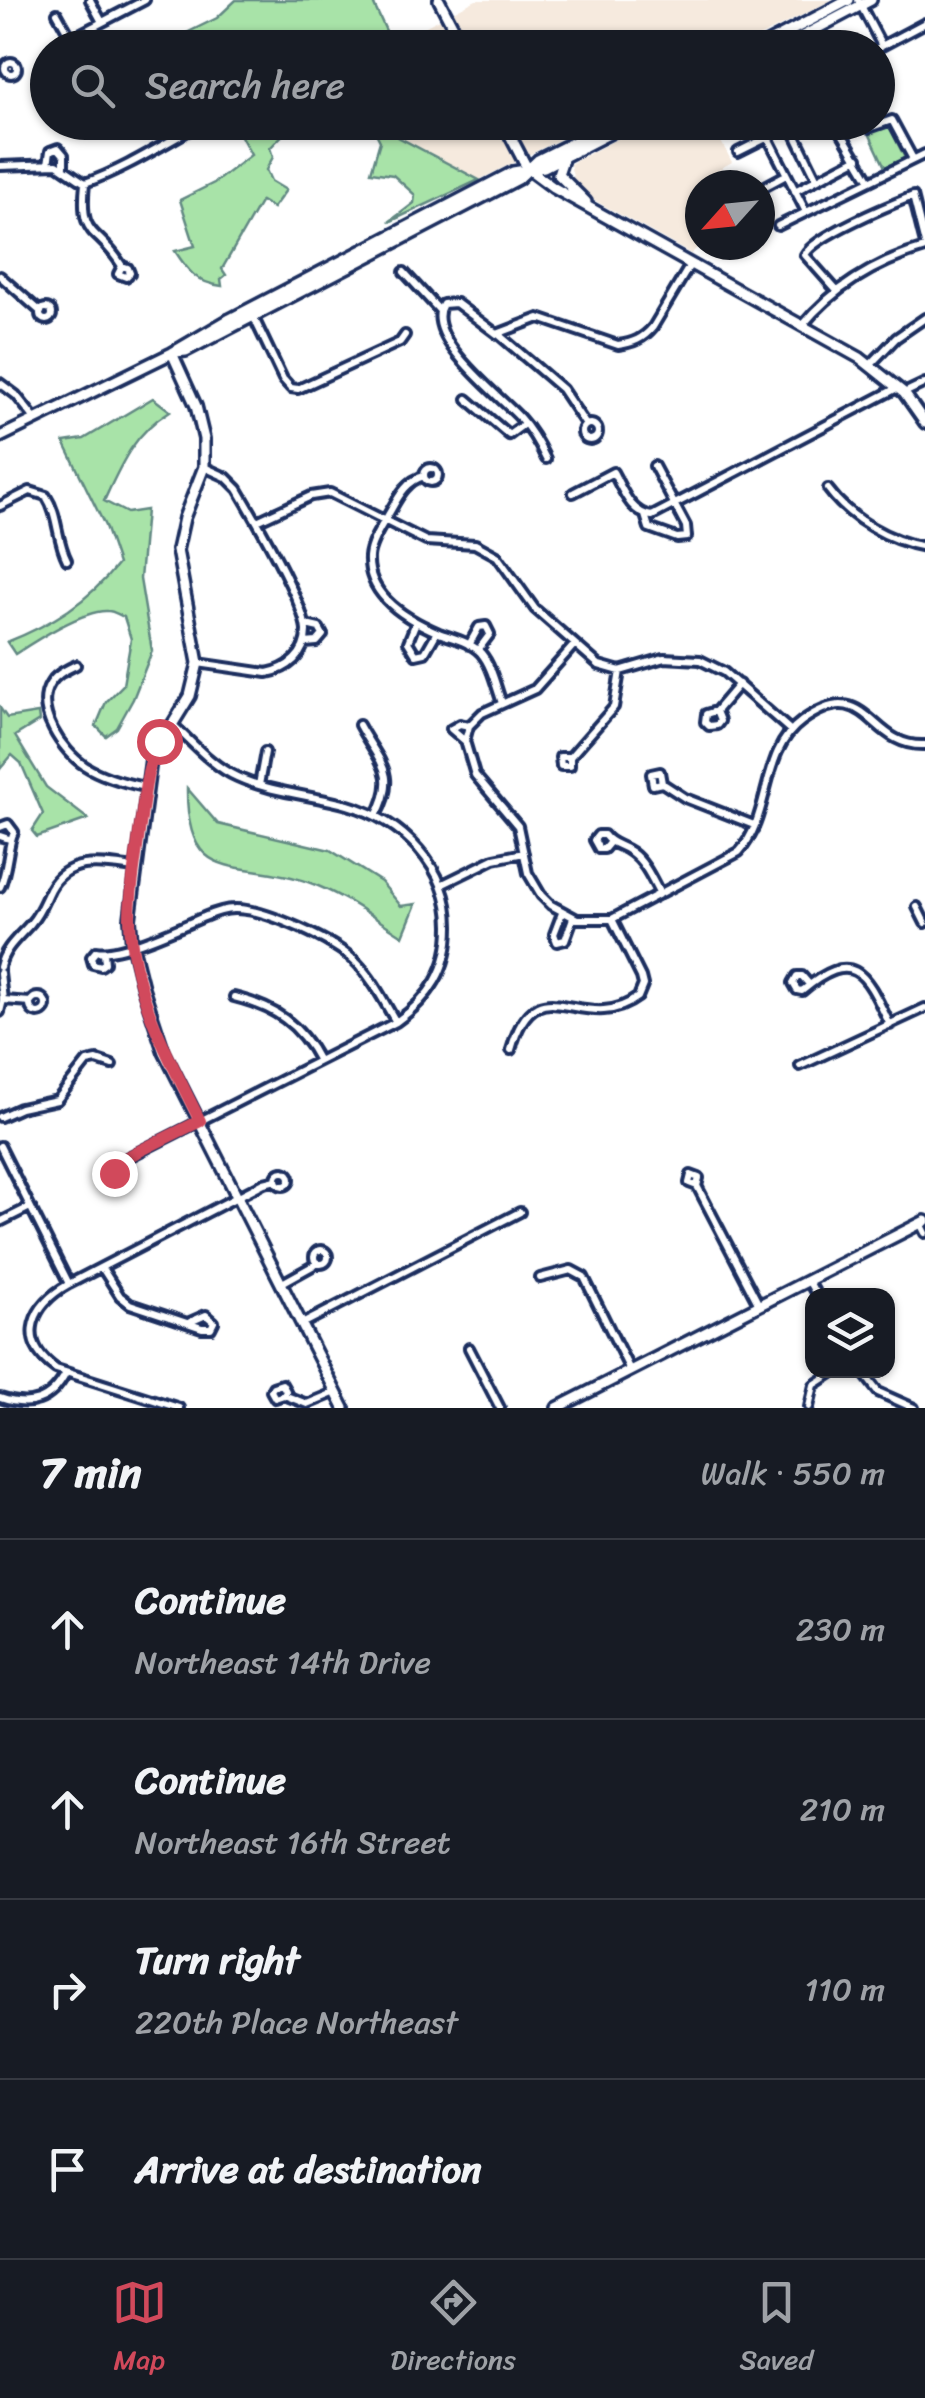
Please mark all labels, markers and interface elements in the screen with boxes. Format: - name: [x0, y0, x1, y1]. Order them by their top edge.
- search box: [30, 30, 895, 140]
- text: Search here: [145, 52, 345, 119]
- icon: search: [65, 58, 120, 113]
- north arrow: [685, 170, 775, 260]
- route start: [137, 719, 183, 765]
- route end: [92, 1151, 138, 1197]
- map controls: [805, 1288, 895, 1378]
- button: layers: [805, 1288, 895, 1378]
- text: 7 min: [40, 1436, 141, 1510]
- text: Walk · 550 m: [701, 1445, 885, 1502]
- text: Continue: [135, 1567, 286, 1634]
- text: 230 m: [796, 1601, 885, 1658]
- icon: ahead: [40, 1602, 95, 1657]
- text: Northeast 14th Drive: [135, 1634, 431, 1691]
- text: Continue: [135, 1747, 286, 1814]
- text: 210 m: [800, 1781, 885, 1838]
- icon: ahead: [40, 1782, 95, 1837]
- text: Northeast 16th Street: [135, 1814, 451, 1871]
- text: Turn right: [135, 1927, 300, 1994]
- text: 110 m: [804, 1961, 885, 2018]
- icon: right: [40, 1962, 95, 2017]
- text: 220th Place Northeast: [135, 1994, 458, 2051]
- text: Arrive at destination: [135, 2136, 482, 2203]
- icon: arrive: [40, 2142, 95, 2197]
- tab: Map: [112, 2275, 167, 2384]
- tab: Directions: [390, 2275, 516, 2384]
- tab: Saved: [739, 2275, 813, 2384]

